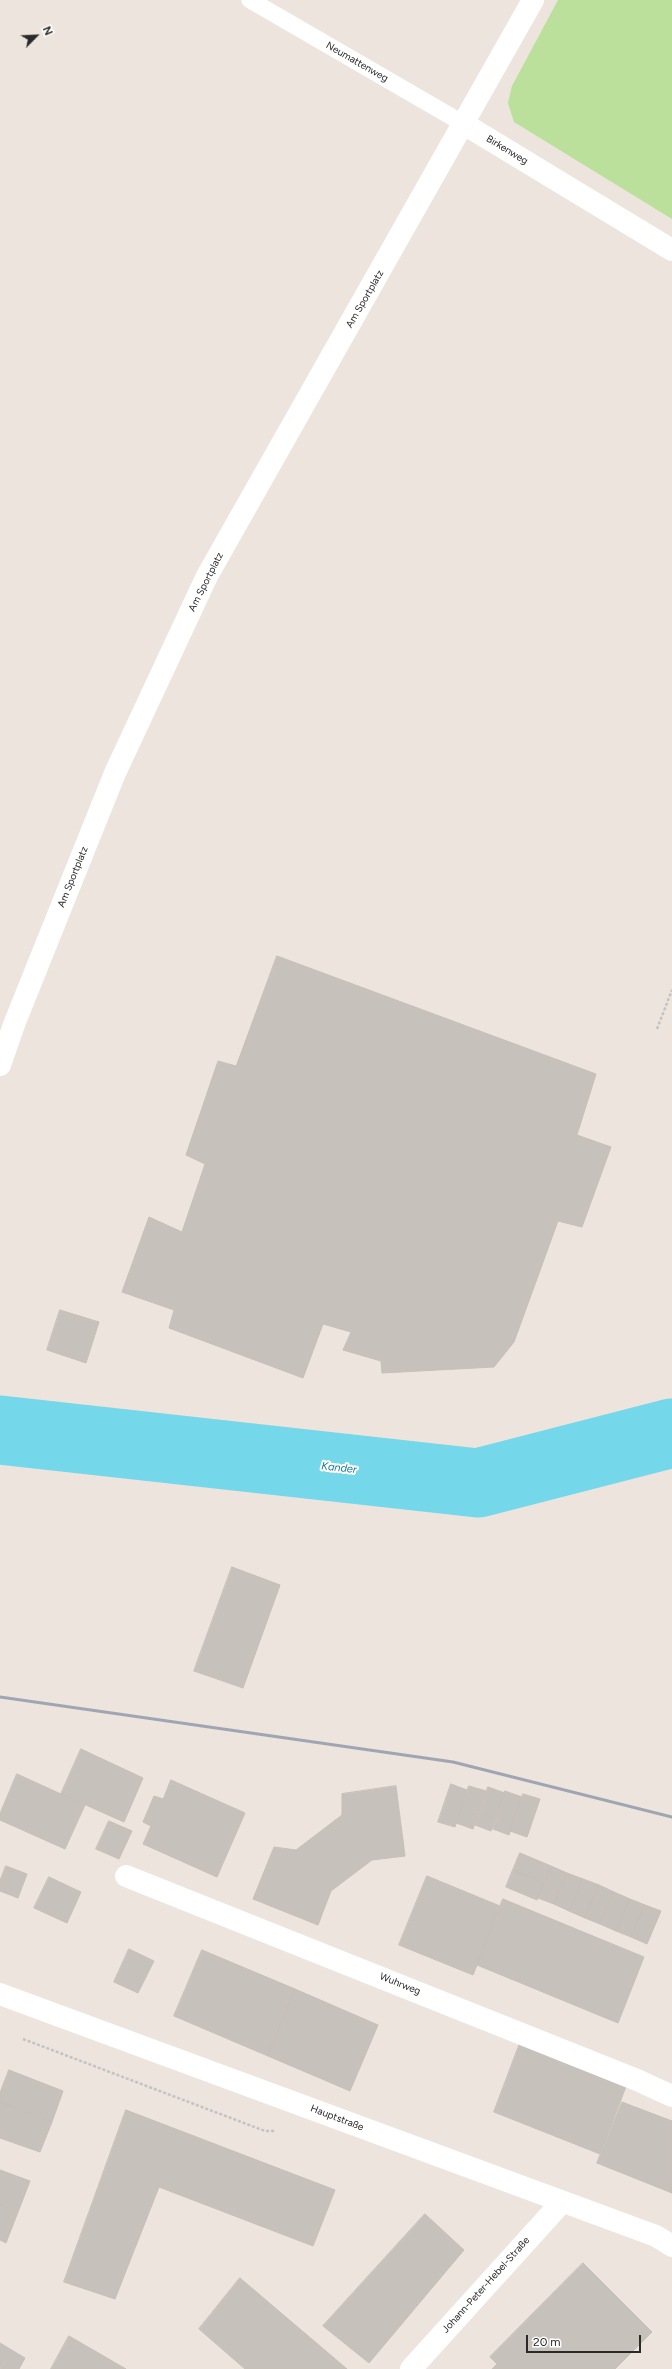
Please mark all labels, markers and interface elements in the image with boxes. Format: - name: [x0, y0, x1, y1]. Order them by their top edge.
- north arrow: [16, 16, 56, 56]
- text: N: [40, 24, 55, 37]
- street label: Neumattenweg: [324, 39, 390, 85]
- street label: Birkenweg: [484, 133, 530, 167]
- street label: Am Sportplatz: [344, 268, 386, 330]
- street label: Am Sportplatz: [186, 550, 226, 614]
- street label: Am Sportplatz: [55, 845, 91, 909]
- water label: Kander: [321, 1460, 357, 1476]
- street label: Wuhrweg: [378, 1970, 422, 1998]
- street label: Hauptstraße: [309, 2102, 365, 2134]
- street label: Johann-Peter-Hebel-Straße: [440, 2235, 532, 2335]
- scale bar: [528, 2327, 643, 2353]
- text: 20 m: [533, 2335, 561, 2349]

